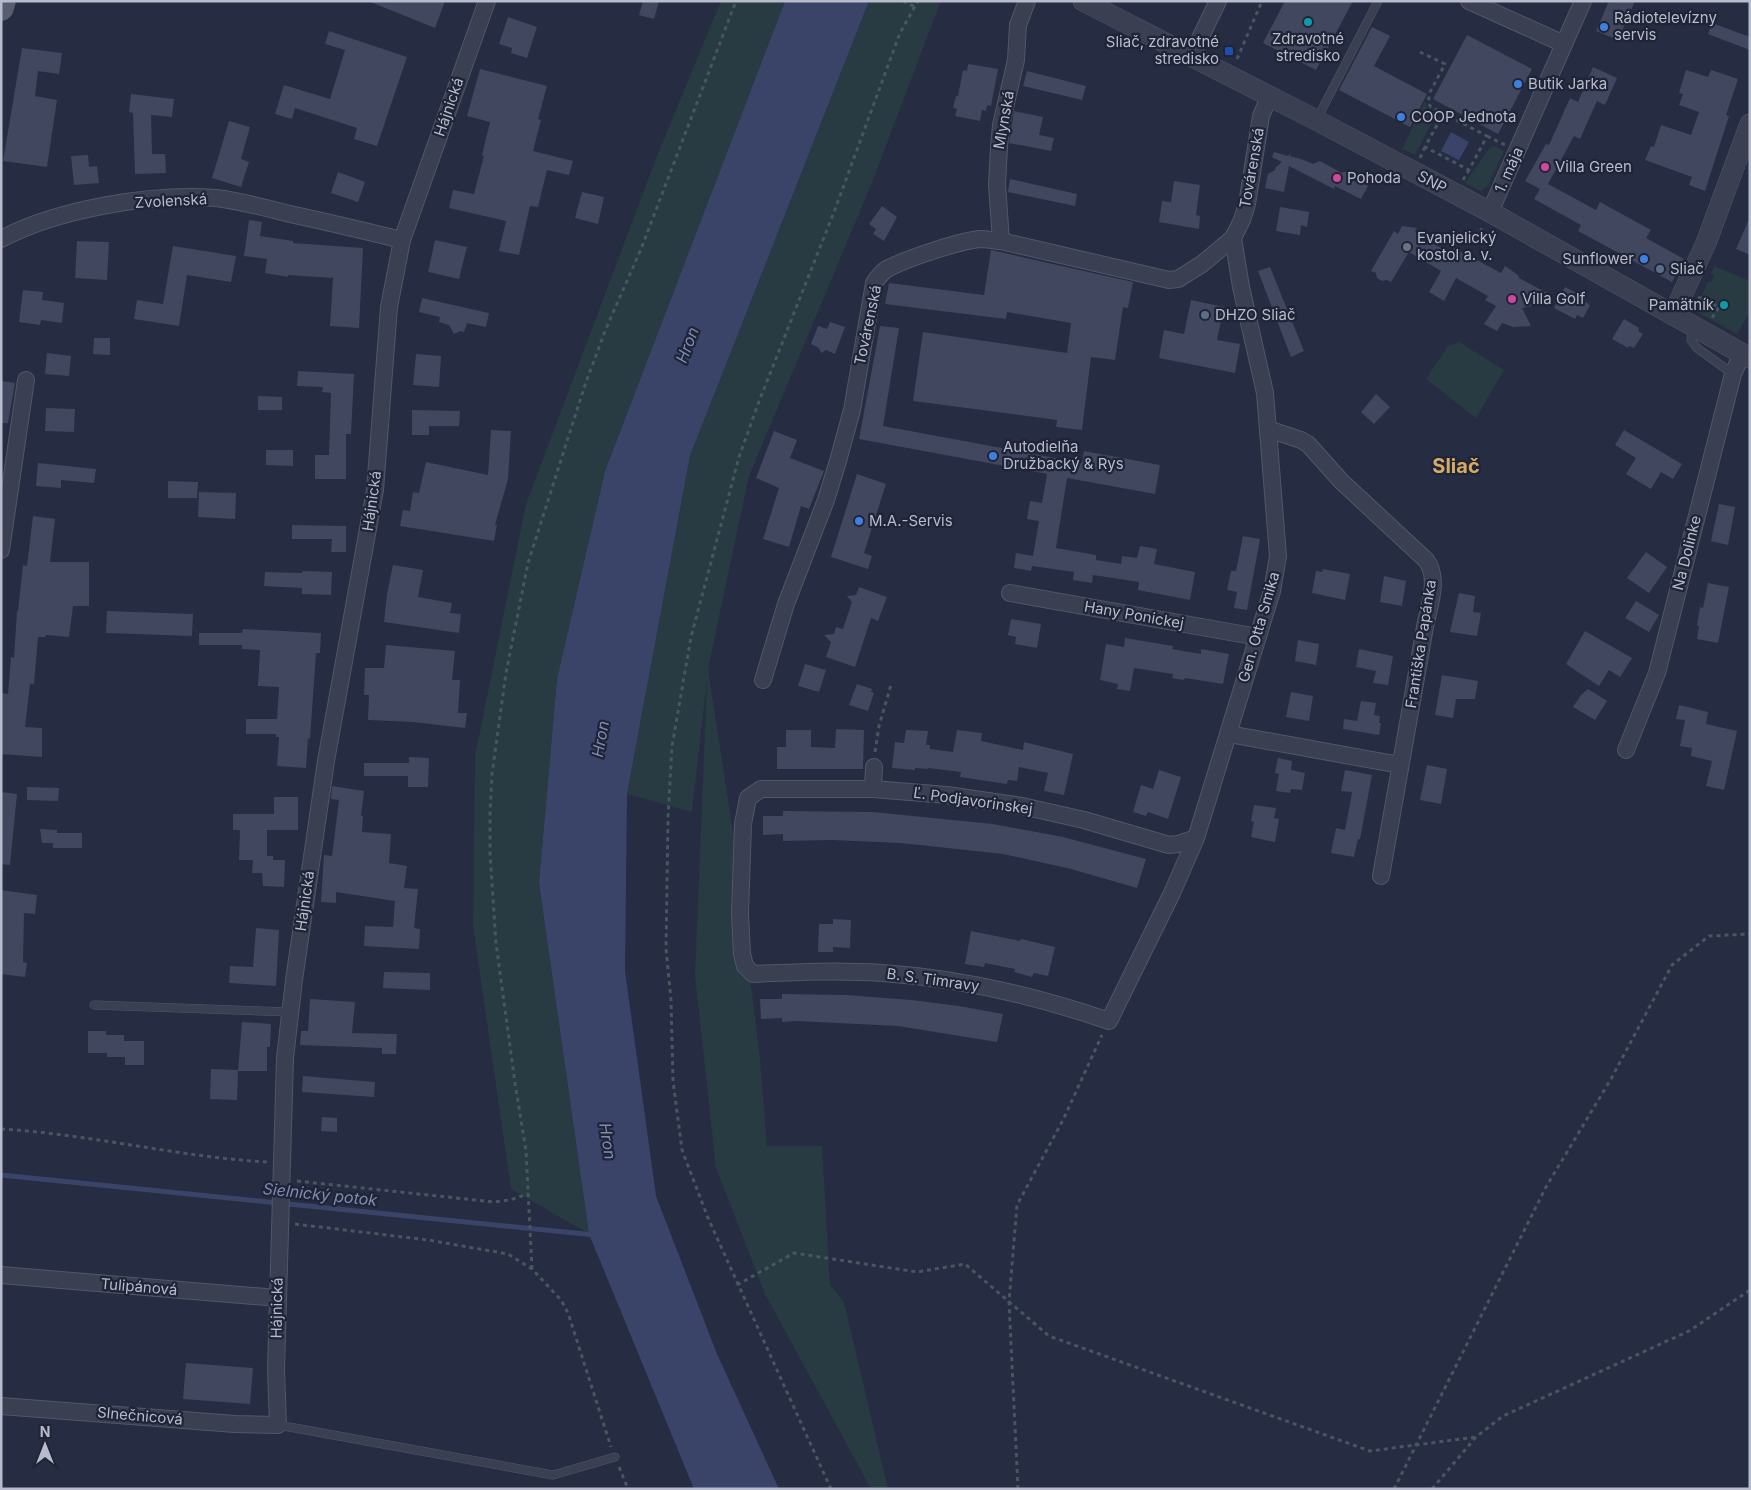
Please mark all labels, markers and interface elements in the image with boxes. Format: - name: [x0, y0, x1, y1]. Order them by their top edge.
- place label: Rádiotelevízny servis: [1614, 8, 1717, 44]
- marker: Zdravotné stredisko: [1302, 16, 1314, 28]
- marker: Rádiotelevízny servis: [1598, 21, 1610, 33]
- place label: Zdravotné stredisko: [1272, 29, 1344, 65]
- place label: Sliač, zdravotné stredisko: [1106, 32, 1219, 68]
- marker: Sliač, zdravotné stredisko: [1223, 45, 1235, 57]
- place label: Butik Jarka: [1528, 74, 1607, 93]
- street label: Hájnická: [430, 75, 467, 139]
- marker: Butik Jarka: [1512, 78, 1524, 90]
- street label: Mlynská: [989, 89, 1018, 151]
- place label: COOP Jednota: [1411, 107, 1516, 126]
- marker: COOP Jednota: [1395, 111, 1407, 123]
- street label: Továrenská: [1235, 126, 1268, 210]
- street label: 1. mája: [1490, 144, 1527, 196]
- place label: Villa Green: [1555, 157, 1632, 176]
- marker: Villa Green: [1539, 161, 1551, 173]
- street label: SNP: [1414, 166, 1450, 197]
- place label: Pohoda: [1347, 168, 1401, 187]
- marker: Pohoda: [1331, 172, 1343, 184]
- street label: Zvolenská: [134, 189, 208, 212]
- place label: Evanjelický kostol a. v.: [1417, 228, 1497, 264]
- marker: Evanjelický kostol a. v.: [1401, 241, 1413, 253]
- place label: Sunflower: [1562, 249, 1634, 268]
- marker: Sunflower: [1638, 253, 1650, 265]
- place label: Sliač: [1670, 259, 1704, 278]
- marker: Sliač: [1654, 263, 1666, 275]
- street label: Továrenská: [850, 283, 885, 367]
- place label: Villa Golf: [1522, 289, 1586, 308]
- marker: Villa Golf: [1506, 293, 1518, 305]
- place label: Pamätník: [1649, 295, 1715, 314]
- marker: Pamätník: [1718, 299, 1730, 311]
- place label: DHZO Sliač: [1215, 305, 1295, 324]
- marker: DHZO Sliač: [1199, 309, 1211, 321]
- water label: Hron: [671, 324, 703, 366]
- place label: Autodielňa Družbacký & Rys: [1003, 437, 1124, 473]
- marker: Autodielňa Družbacký & Rys: [987, 450, 999, 462]
- district label: Sliač: [1432, 454, 1480, 478]
- street label: Hájnická: [358, 469, 385, 532]
- place label: M.A.-Servis: [869, 511, 953, 530]
- street label: Na Dolinke: [1668, 513, 1705, 592]
- marker: M.A.-Servis: [853, 515, 865, 527]
- street label: Gen. Otta Smika: [1234, 569, 1283, 684]
- street label: Františka Papánka: [1401, 578, 1440, 710]
- street label: Hany Ponickej: [1083, 596, 1185, 633]
- water label: Hron: [587, 719, 613, 759]
- street label: Ľ. Podjavorinskej: [912, 783, 1034, 818]
- street label: Hájnická: [291, 869, 318, 932]
- street label: B. S. Timravy: [885, 964, 981, 996]
- water label: Hron: [595, 1121, 621, 1161]
- water label: Sielnický potok: [262, 1178, 378, 1210]
- street label: Tulipánová: [100, 1274, 178, 1299]
- street label: Hájnická: [266, 1277, 287, 1339]
- street label: Slnečnicová: [96, 1402, 184, 1429]
- north arrow: [20, 1420, 70, 1470]
- text: N: [40, 1423, 50, 1440]

